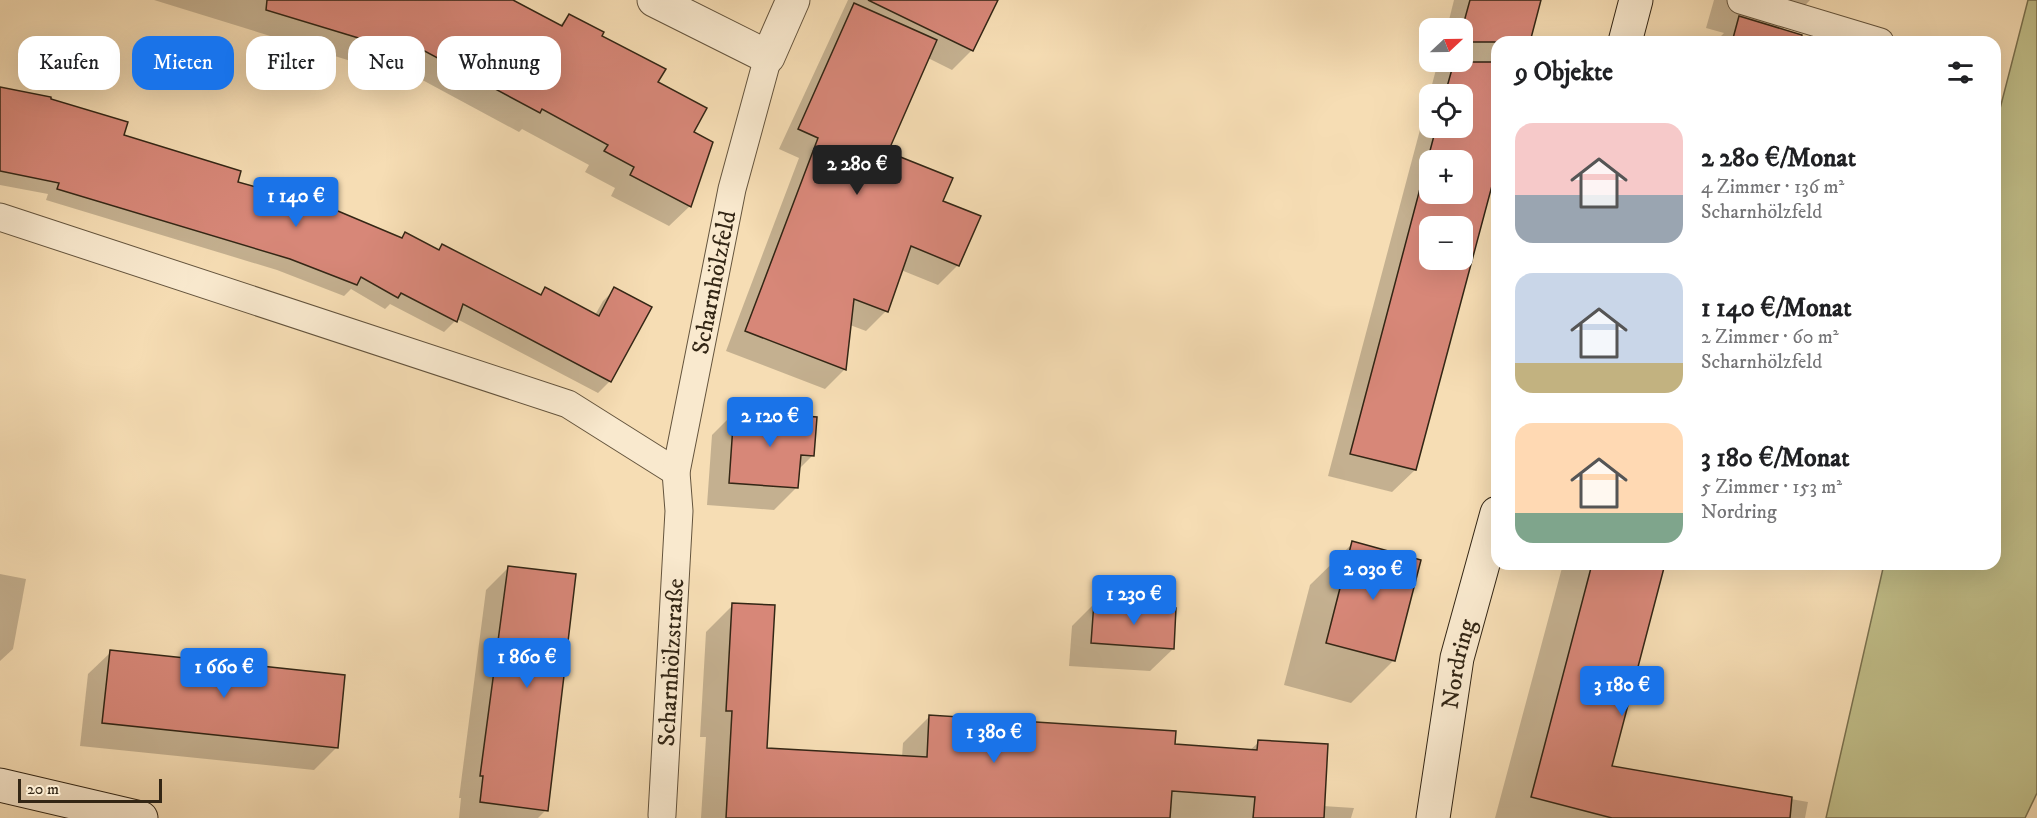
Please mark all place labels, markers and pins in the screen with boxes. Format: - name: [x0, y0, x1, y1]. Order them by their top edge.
- pin: 2 280 €: [802, 145, 912, 196]
- pin: 1 140 €: [241, 177, 351, 228]
- pin: 2 120 €: [715, 397, 825, 448]
- pin: 2 030 €: [1318, 550, 1428, 601]
- pin: 1 230 €: [1079, 575, 1189, 626]
- pin: 1 860 €: [472, 638, 582, 689]
- pin: 1 660 €: [169, 648, 279, 699]
- pin: 3 180 €: [1567, 666, 1677, 717]
- pin: 1 380 €: [939, 713, 1049, 764]

